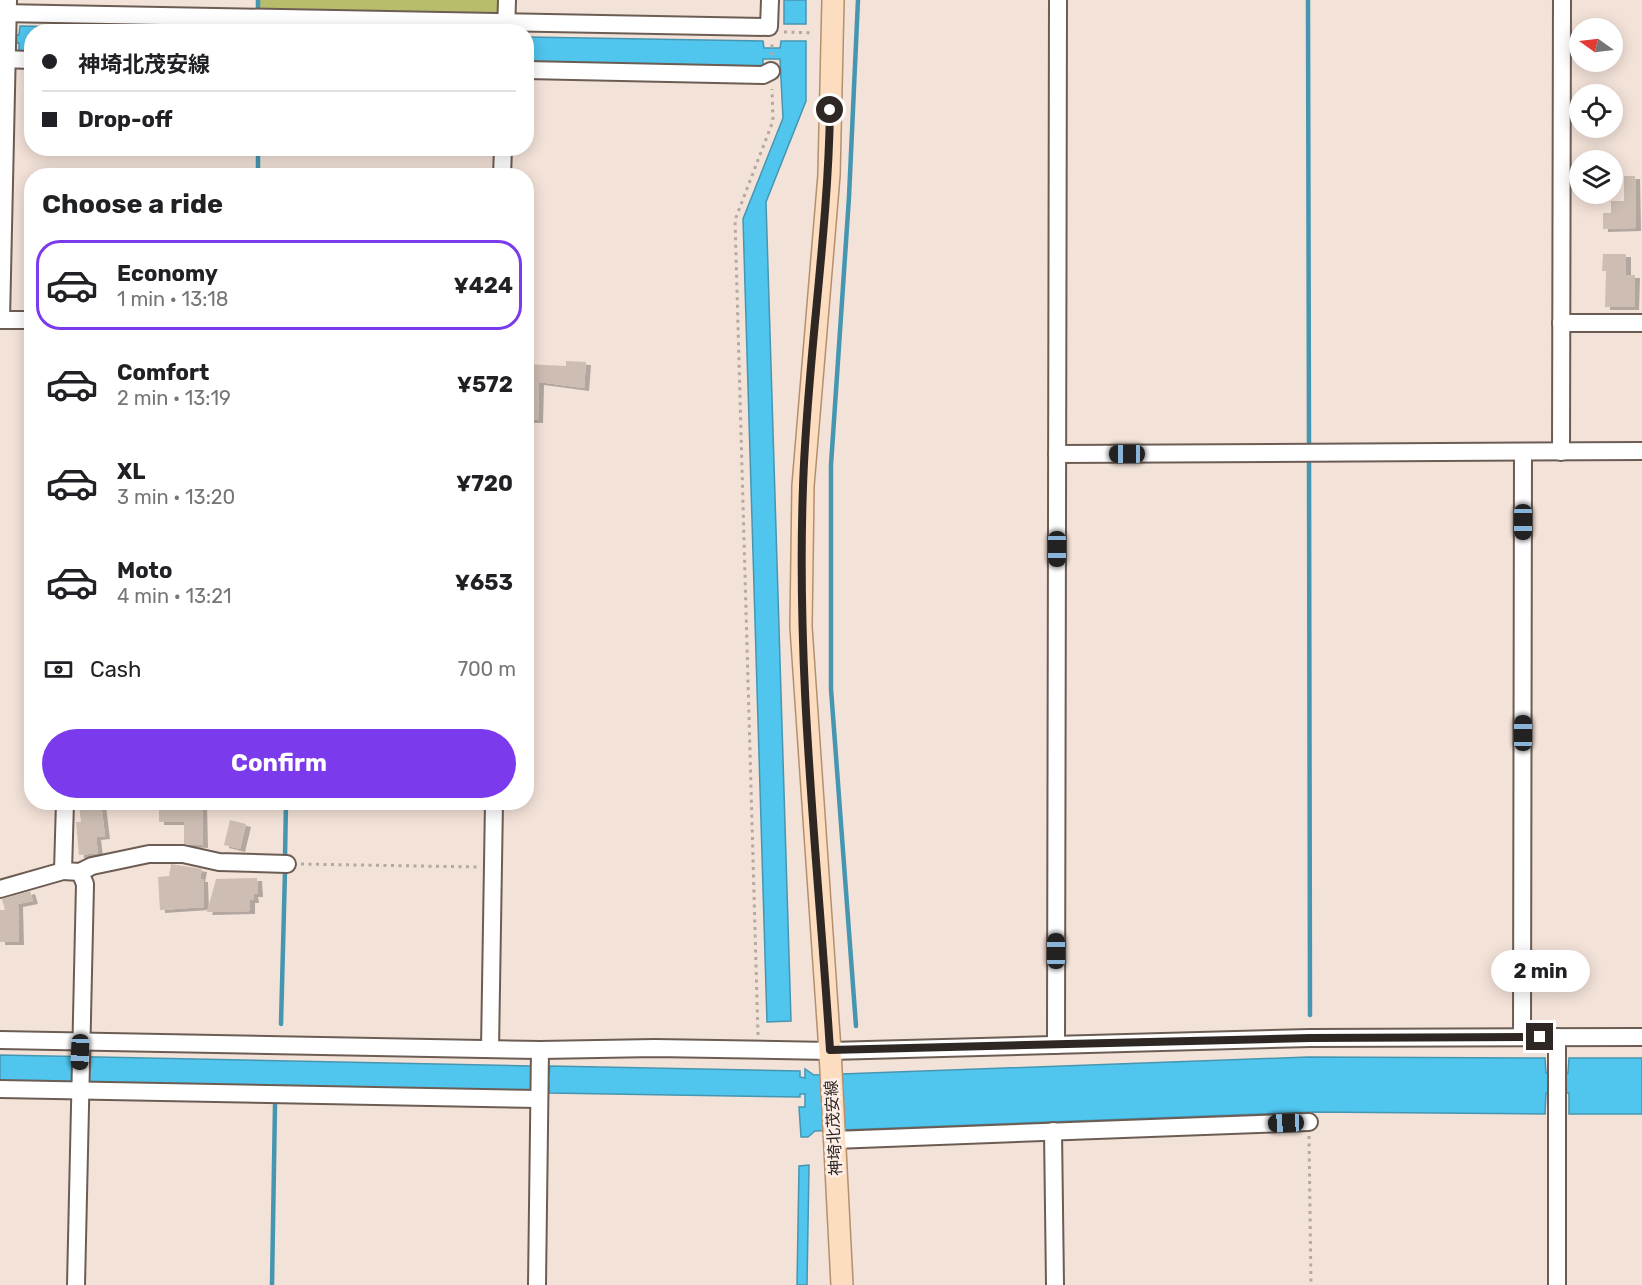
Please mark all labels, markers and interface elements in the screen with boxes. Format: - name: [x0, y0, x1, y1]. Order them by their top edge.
- north arrow: [1569, 18, 1623, 72]
- map controls: [1569, 18, 1623, 204]
- text: 神埼北茂安線: [78, 51, 210, 78]
- button: locate: [1569, 84, 1623, 138]
- route start: [816, 96, 843, 123]
- text: Drop-off: [78, 106, 173, 133]
- button: layers: [1569, 150, 1623, 204]
- text: Choose a ride: [42, 188, 223, 220]
- icon: car: [45, 258, 99, 312]
- text: Economy: [117, 260, 218, 287]
- text: ¥424: [454, 272, 513, 299]
- text: 1 min · 13:18: [117, 287, 229, 311]
- icon: car: [45, 357, 99, 411]
- text: Comfort: [117, 359, 209, 386]
- text: ¥572: [457, 371, 513, 398]
- text: 2 min · 13:19: [117, 386, 231, 410]
- car: [1109, 445, 1145, 463]
- icon: car: [45, 456, 99, 510]
- text: XL: [117, 458, 145, 485]
- text: ¥720: [456, 470, 513, 497]
- text: 3 min · 13:20: [117, 485, 235, 509]
- car: [1514, 504, 1532, 540]
- car: [1048, 531, 1066, 567]
- icon: car: [45, 555, 99, 609]
- text: Moto: [117, 557, 172, 584]
- text: ¥653: [455, 569, 513, 596]
- text: 4 min · 13:21: [117, 584, 231, 608]
- icon: cash: [42, 653, 75, 686]
- text: Cash: [90, 656, 141, 683]
- text: 700 m: [458, 657, 516, 681]
- car: [1514, 715, 1532, 751]
- button: Confirm: [42, 729, 516, 798]
- car: [1047, 933, 1065, 969]
- callout: 2 min: [1490, 950, 1590, 992]
- text: 2 min: [1513, 959, 1568, 983]
- route end: [1526, 1023, 1553, 1050]
- car: [70, 1034, 90, 1070]
- street label: 神埼北茂安線: [821, 1080, 845, 1176]
- car: [1268, 1113, 1304, 1133]

